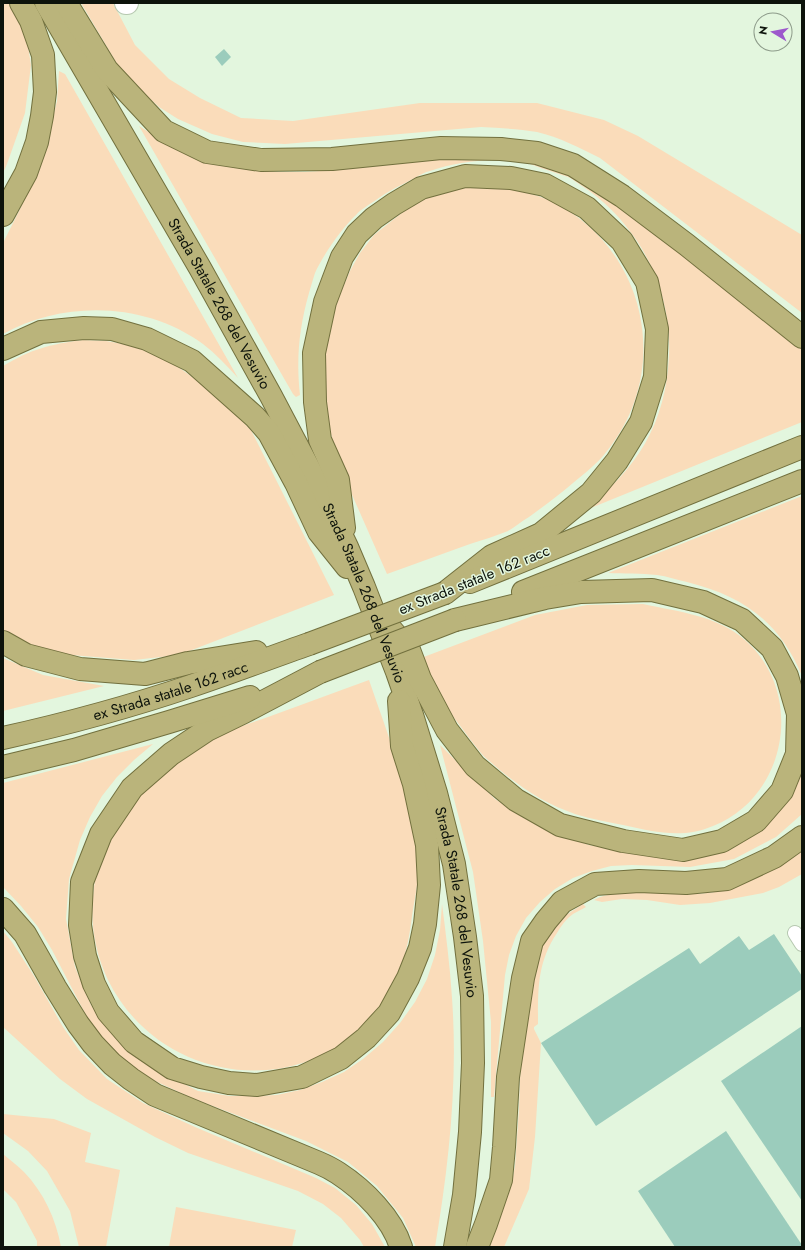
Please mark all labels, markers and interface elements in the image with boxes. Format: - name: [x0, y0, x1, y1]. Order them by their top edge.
- north arrow: [753, 12, 793, 52]
- text: N: [755, 25, 772, 36]
- street label: Strada Statale 268 del Vesuvio: [162, 214, 276, 393]
- street label: Strada Statale 268 del Vesuvio: [316, 499, 411, 686]
- street label: ex Strada statale 162 racc: [395, 540, 553, 620]
- street label: ex Strada statale 162 racc: [91, 656, 251, 726]
- street label: Strada Statale 268 del Vesuvio: [429, 804, 483, 999]

